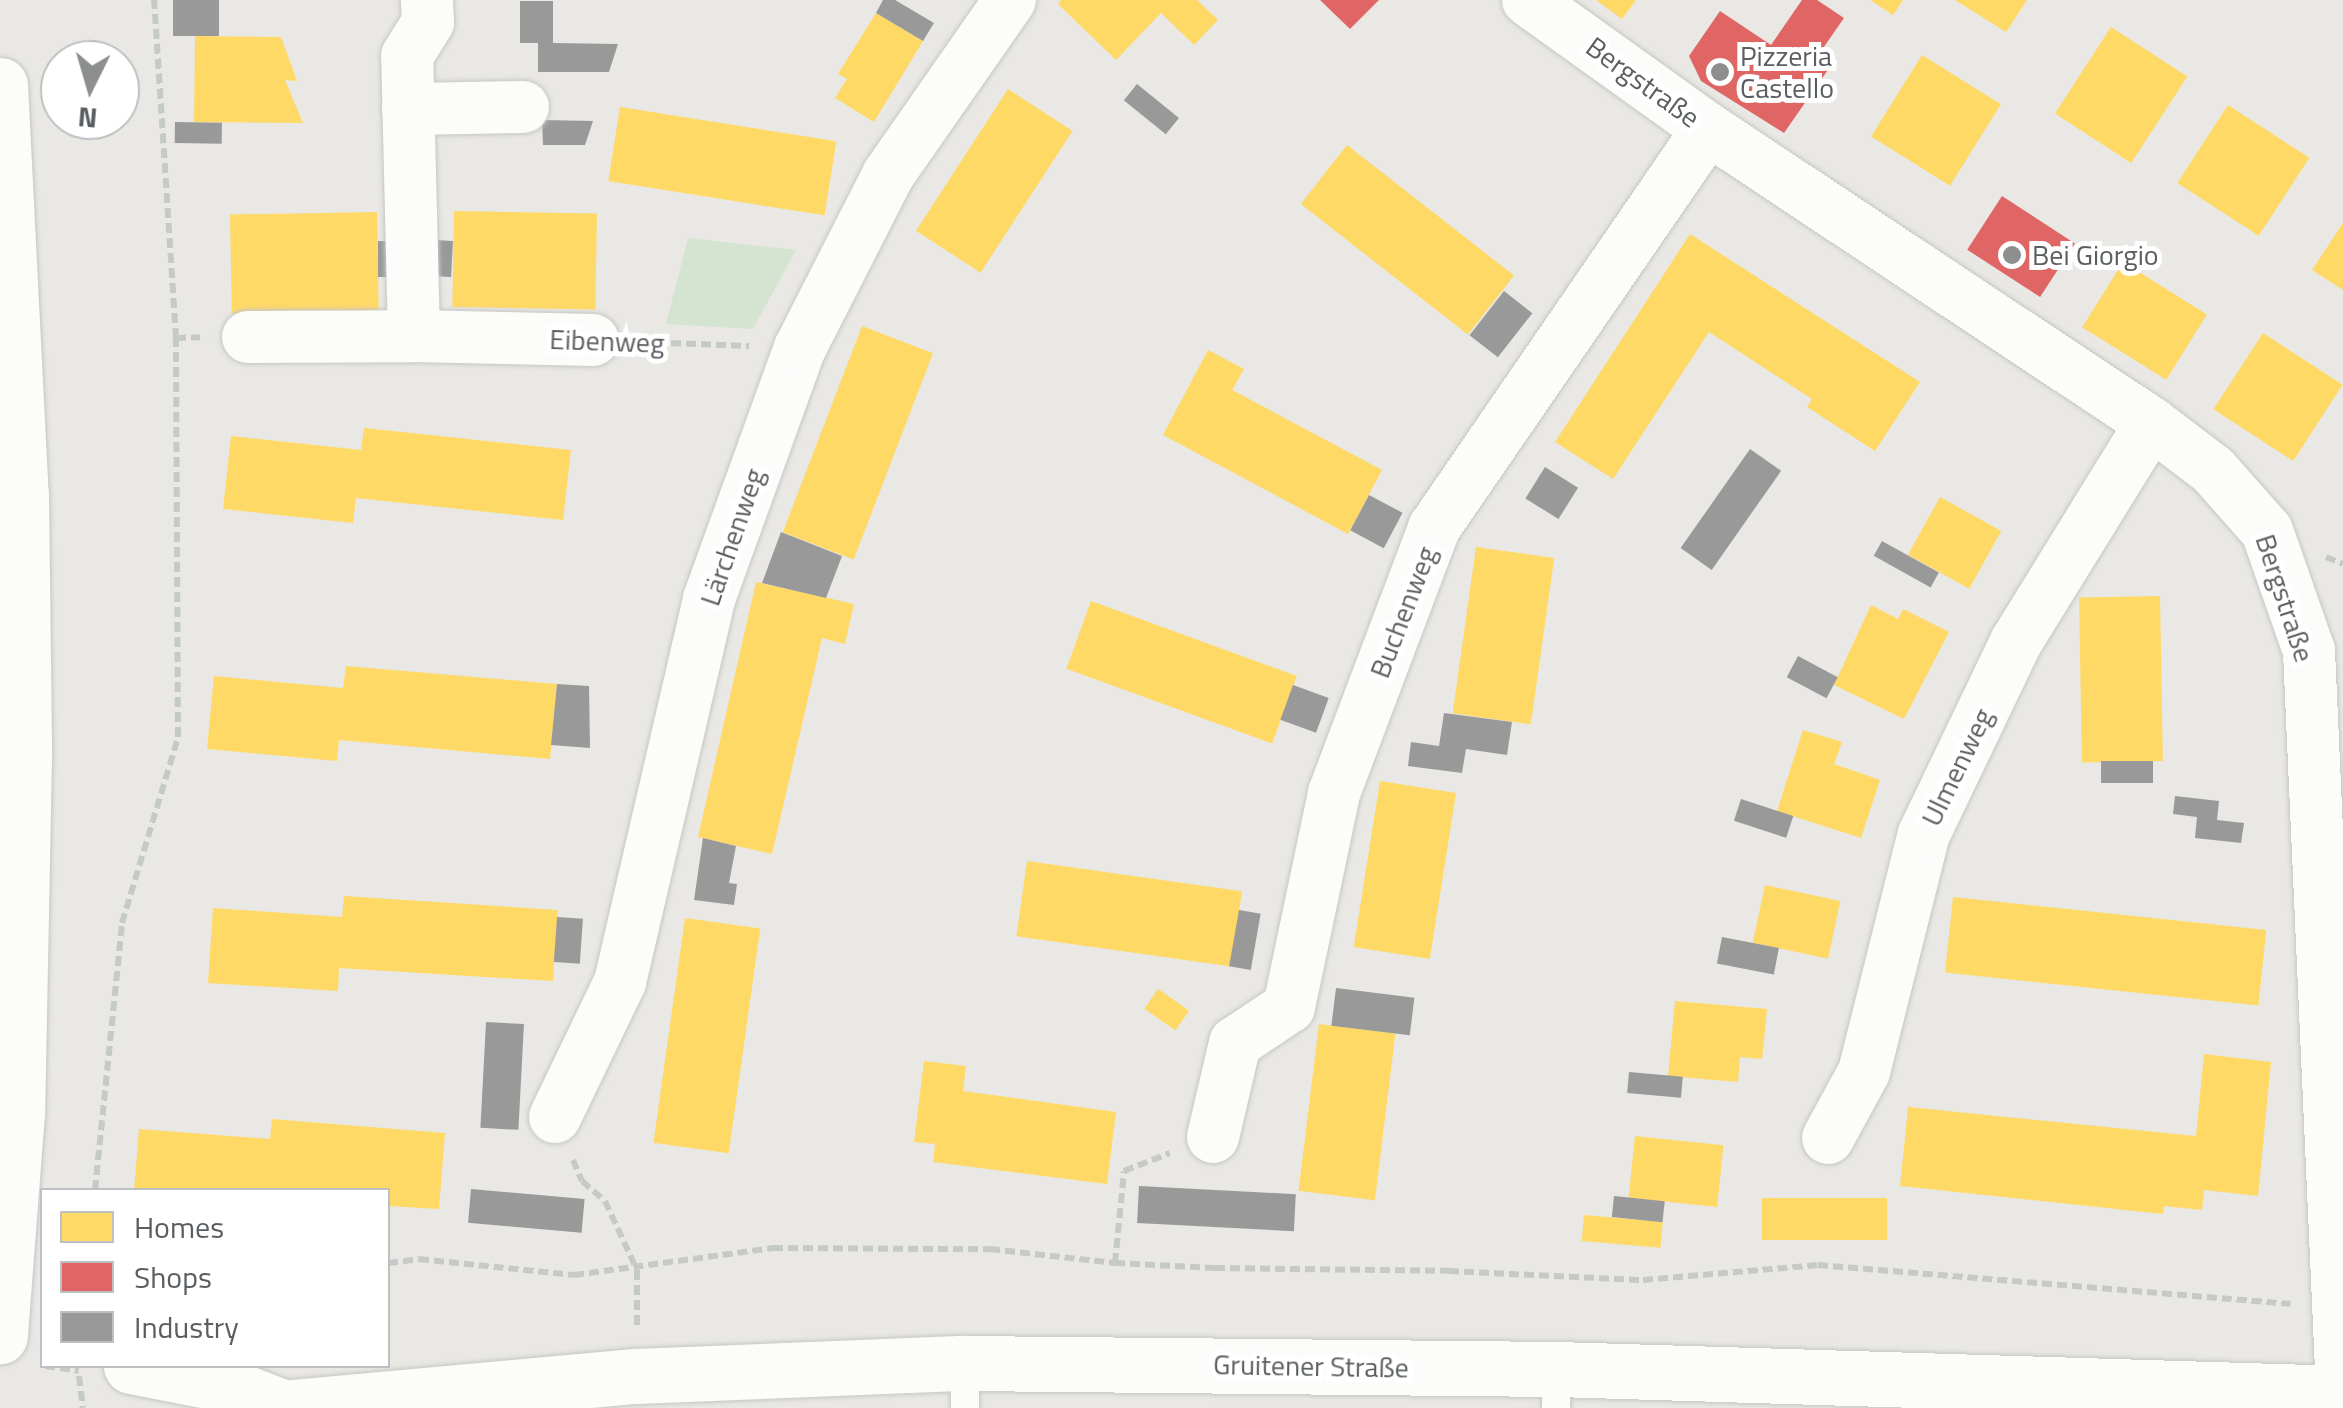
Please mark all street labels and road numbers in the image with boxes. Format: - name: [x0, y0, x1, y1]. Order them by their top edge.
- street label: Bergstraße: [1580, 30, 1706, 134]
- street label: Eibenweg: [549, 322, 665, 360]
- street label: Lärchenweg: [693, 464, 771, 610]
- street label: Bergstraße: [2249, 530, 2321, 666]
- street label: Buchenweg: [1363, 542, 1443, 682]
- street label: Ulmenweg: [1914, 703, 2000, 831]
- street label: Gruitener Straße: [1213, 1347, 1409, 1385]

